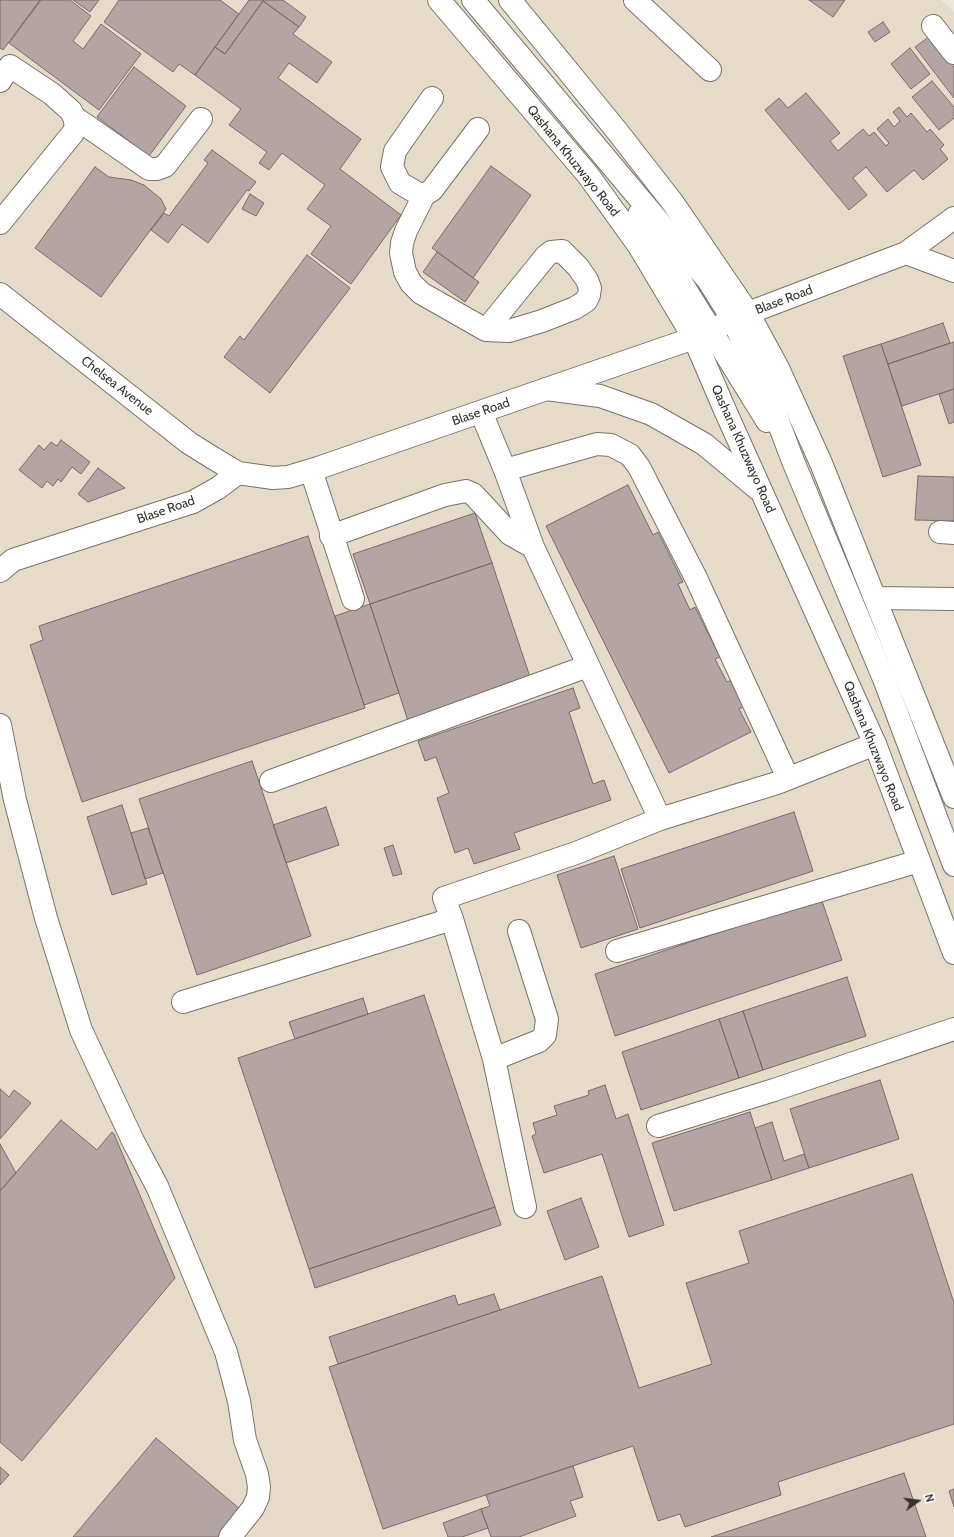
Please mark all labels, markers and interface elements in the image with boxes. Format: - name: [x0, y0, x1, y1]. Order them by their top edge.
- street label: Qashana Khuzwayo Road: [523, 102, 623, 220]
- street label: Blase Road: [753, 282, 815, 318]
- street label: Chelsea Avenue: [78, 353, 156, 419]
- street label: Qashana Khuzwayo Road: [708, 383, 778, 515]
- street label: Blase Road: [450, 395, 512, 429]
- street label: Blase Road: [135, 493, 197, 527]
- street label: Qashana Khuzwayo Road: [840, 679, 906, 813]
- north arrow: [898, 1481, 938, 1521]
- text: N: [922, 1493, 937, 1504]

